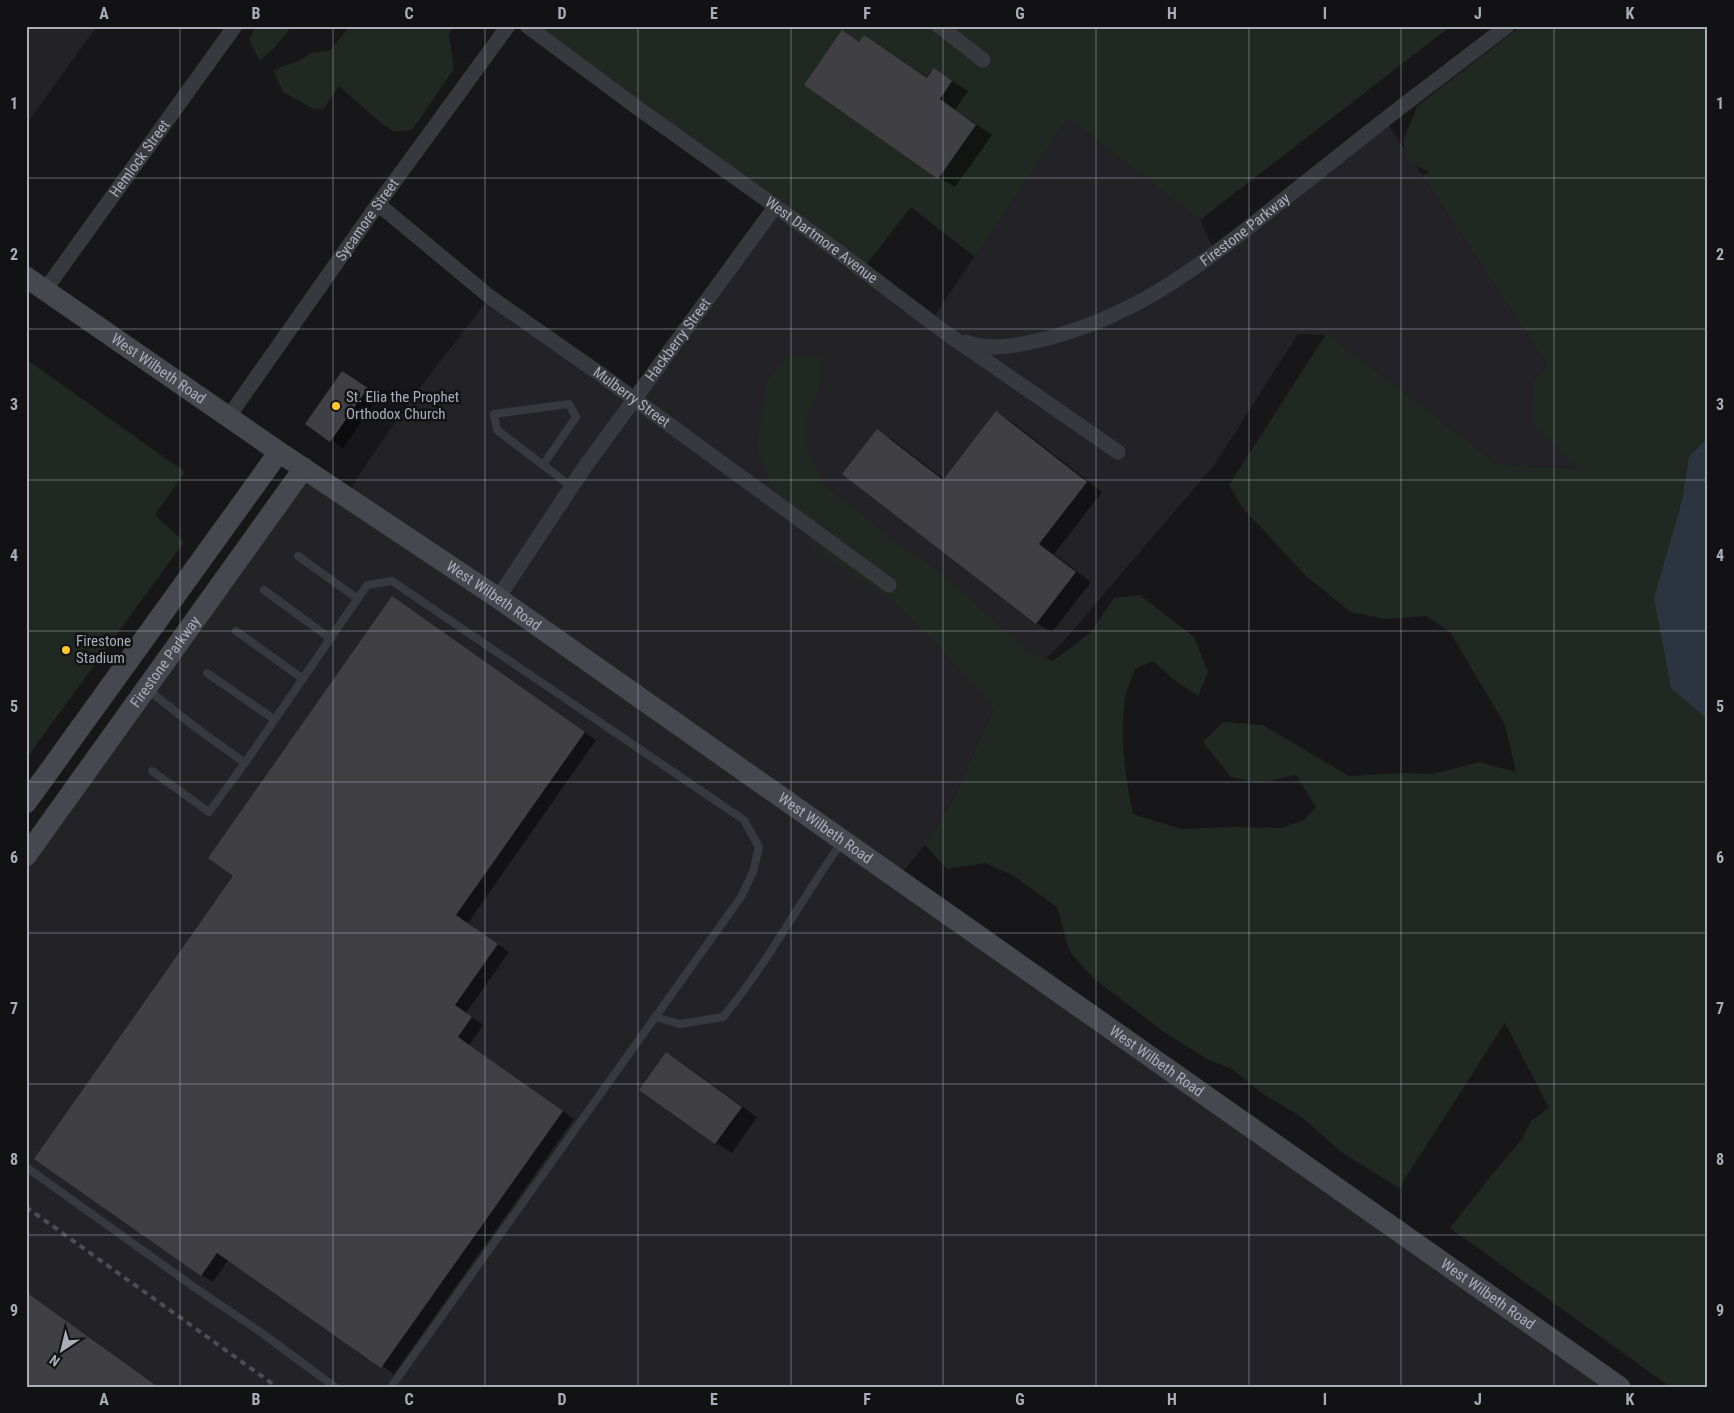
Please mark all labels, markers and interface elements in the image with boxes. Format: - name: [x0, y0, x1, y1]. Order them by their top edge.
- text: A: [99, 4, 109, 23]
- text: B: [252, 4, 261, 23]
- text: C: [404, 4, 414, 23]
- text: D: [557, 4, 567, 23]
- text: E: [710, 4, 718, 23]
- text: F: [863, 4, 871, 23]
- text: G: [1015, 4, 1025, 23]
- text: H: [1167, 4, 1177, 23]
- text: I: [1323, 4, 1327, 23]
- text: J: [1474, 4, 1482, 23]
- text: K: [1626, 4, 1635, 23]
- text: 1: [10, 94, 18, 113]
- text: 1: [1716, 94, 1724, 113]
- street label: Hemlock Street: [106, 116, 174, 201]
- street label: Sycamore Street: [332, 175, 403, 265]
- street label: Firestone Parkway: [1197, 189, 1293, 270]
- street label: West Dartmore Avenue: [762, 193, 881, 287]
- text: 2: [10, 245, 18, 264]
- text: 2: [1716, 245, 1724, 264]
- street label: Hackberry Street: [642, 294, 714, 385]
- street label: West Wilbeth Road: [108, 330, 209, 408]
- street label: Mulberry Street: [590, 363, 674, 431]
- place label: St. Elia the Prophet Orthodox Church: [346, 388, 459, 423]
- text: 3: [10, 395, 18, 414]
- text: 3: [1716, 395, 1724, 414]
- marker: St. Elia the Prophet Orthodox Church: [330, 400, 342, 412]
- text: 4: [10, 546, 18, 565]
- text: 4: [1716, 546, 1724, 565]
- street label: West Wilbeth Road: [443, 557, 545, 635]
- street label: Firestone Parkway: [126, 612, 204, 711]
- place label: Firestone Stadium: [76, 632, 131, 667]
- marker: Firestone Stadium: [60, 644, 72, 656]
- text: 5: [10, 697, 18, 716]
- text: 5: [1716, 697, 1724, 716]
- street label: West Wilbeth Road: [775, 789, 876, 867]
- text: 6: [10, 848, 18, 867]
- text: 6: [1716, 848, 1724, 867]
- text: 7: [10, 999, 18, 1018]
- text: 7: [1716, 999, 1724, 1018]
- street label: West Wilbeth Road: [1106, 1022, 1207, 1100]
- text: 8: [10, 1150, 18, 1169]
- text: 8: [1716, 1150, 1724, 1169]
- street label: West Wilbeth Road: [1437, 1255, 1539, 1333]
- text: 9: [10, 1301, 18, 1320]
- text: 9: [1716, 1301, 1724, 1320]
- north arrow: [38, 1326, 88, 1376]
- text: N: [46, 1352, 63, 1370]
- text: A: [99, 1390, 109, 1409]
- text: B: [252, 1390, 261, 1409]
- text: C: [404, 1390, 414, 1409]
- text: D: [557, 1390, 567, 1409]
- text: E: [710, 1390, 718, 1409]
- text: F: [863, 1390, 871, 1409]
- text: G: [1015, 1390, 1025, 1409]
- text: H: [1167, 1390, 1177, 1409]
- text: I: [1323, 1390, 1327, 1409]
- text: J: [1474, 1390, 1482, 1409]
- text: K: [1626, 1390, 1635, 1409]

